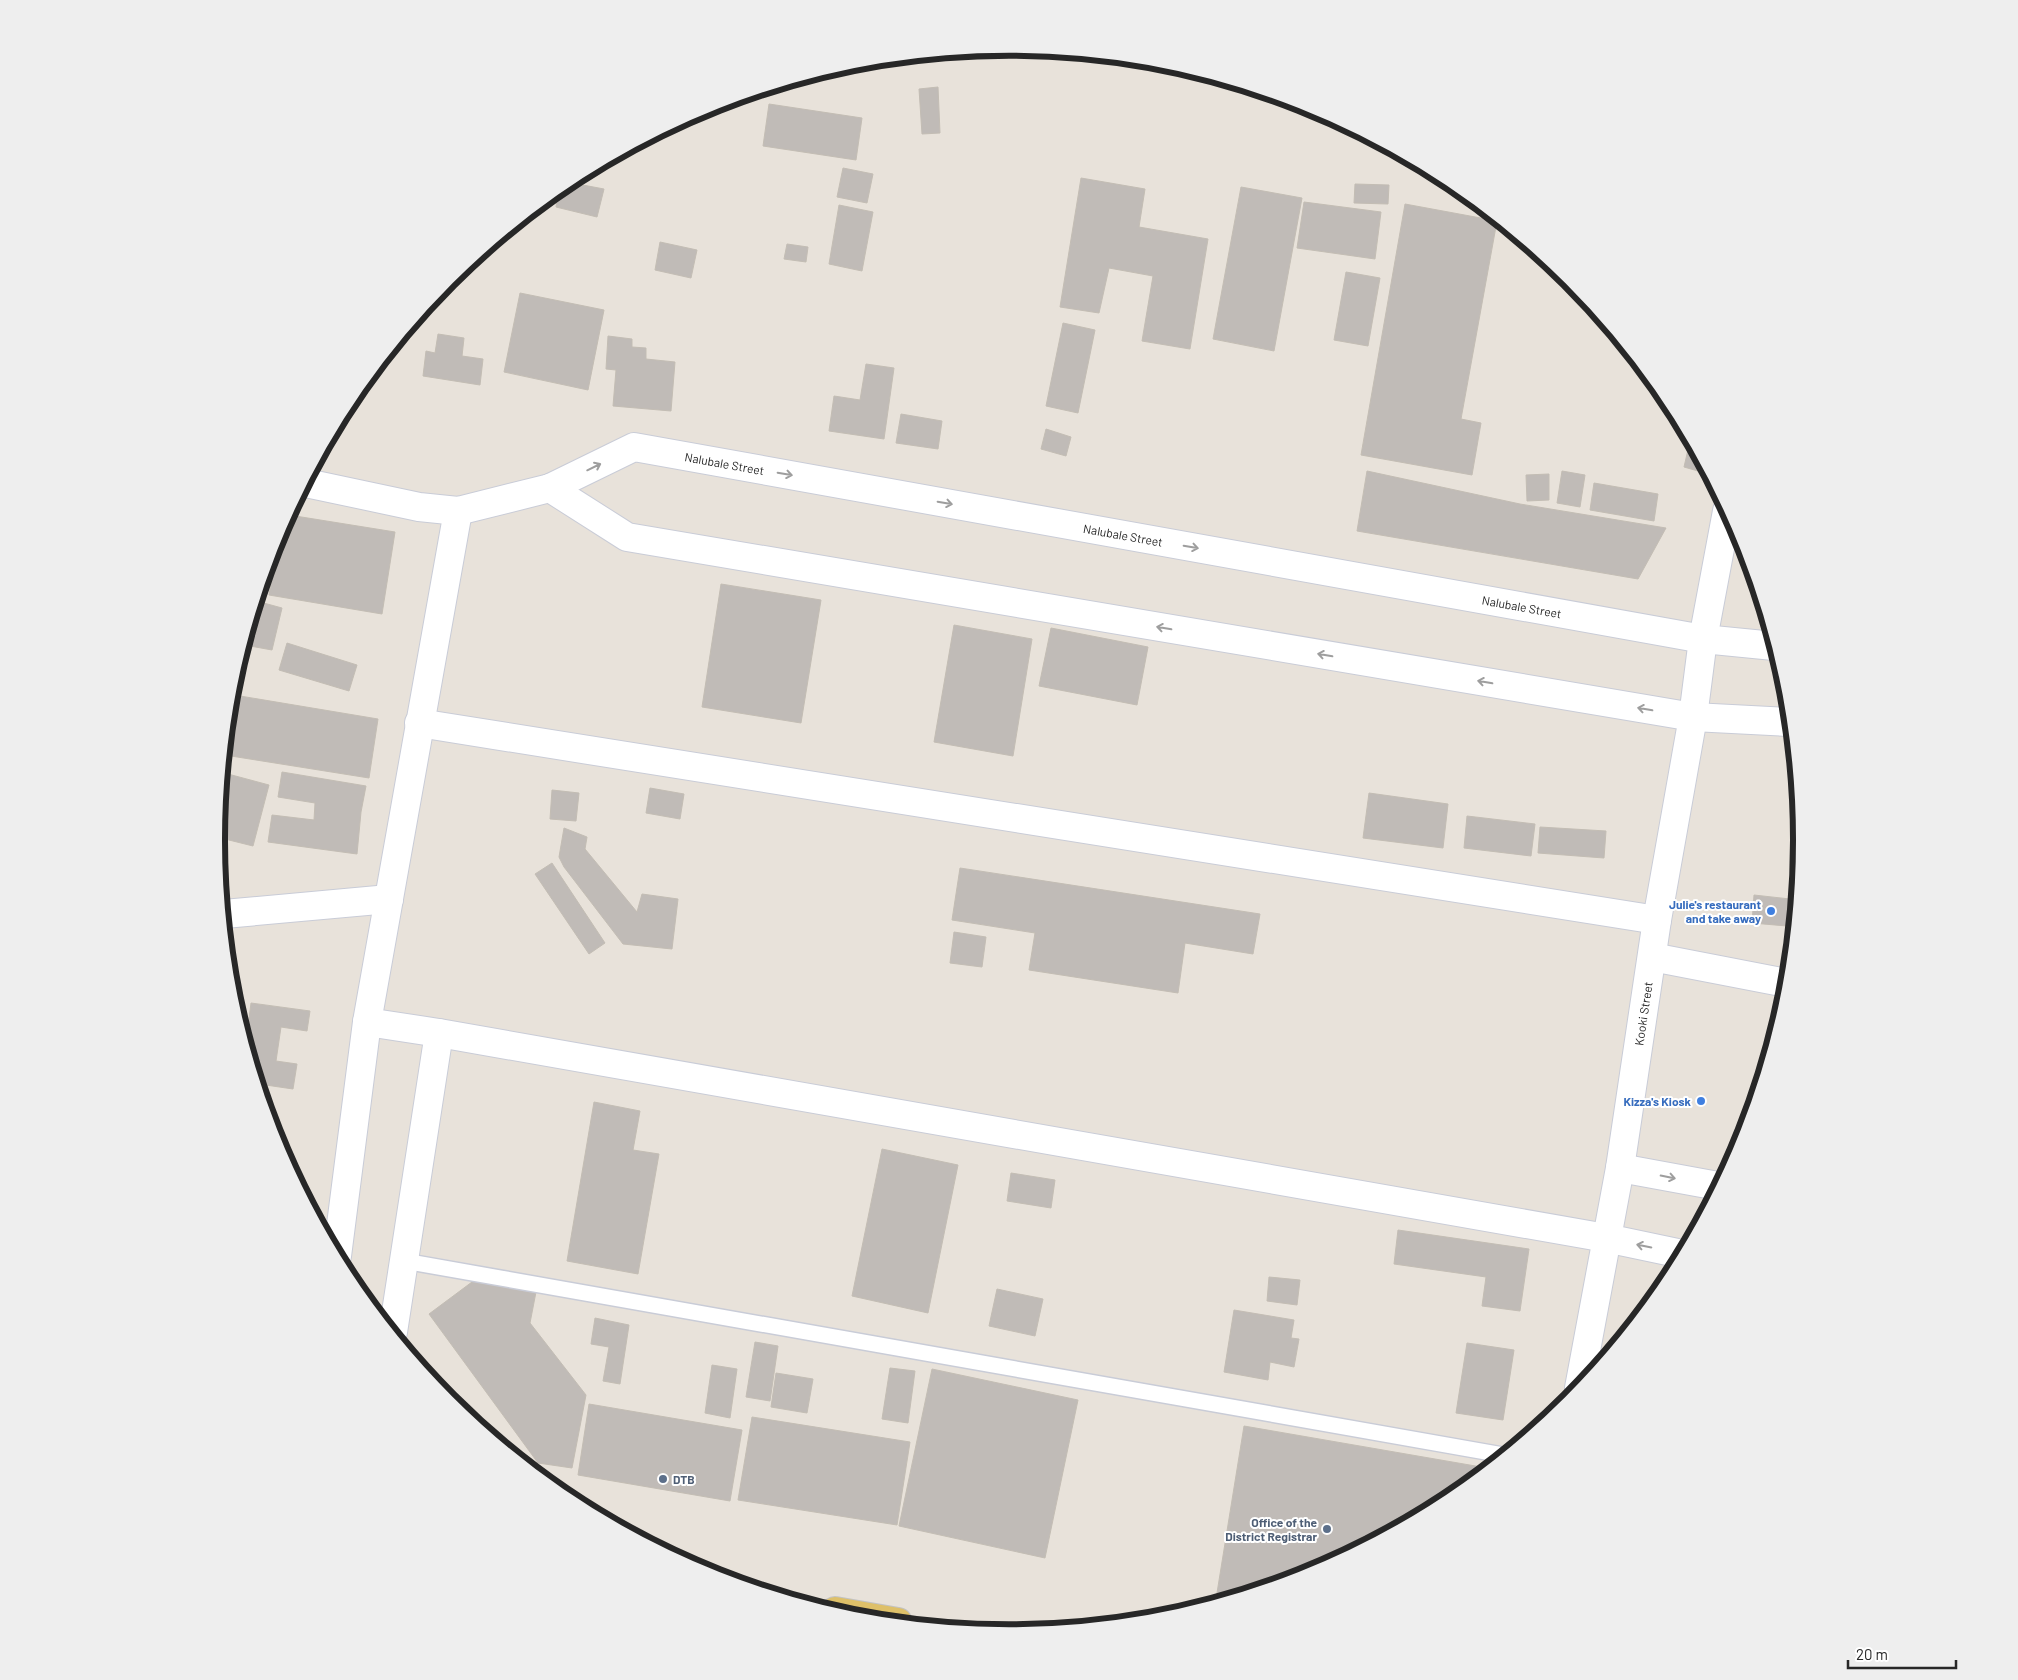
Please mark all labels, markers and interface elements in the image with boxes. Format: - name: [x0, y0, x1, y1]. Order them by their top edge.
- street label: Nalubale Street: [684, 449, 765, 477]
- one-way arrow: [586, 462, 601, 471]
- one-way arrow: [776, 470, 792, 480]
- one-way arrow: [936, 498, 952, 508]
- street label: Nalubale Street: [1082, 521, 1164, 549]
- one-way arrow: [1182, 543, 1198, 552]
- street label: Nalubale Street: [1481, 592, 1563, 620]
- one-way arrow: [1157, 622, 1173, 632]
- one-way arrow: [1317, 649, 1333, 659]
- one-way arrow: [1477, 676, 1493, 686]
- one-way arrow: [1638, 703, 1654, 713]
- place label: Julie's restaurant and take away: [1669, 897, 1761, 925]
- marker: Julie's restaurant and take away: [1765, 905, 1777, 917]
- street label: Kooki Street: [1631, 981, 1655, 1046]
- place label: Kizza's Kiosk: [1623, 1094, 1692, 1108]
- marker: Kizza's Kiosk: [1695, 1095, 1707, 1107]
- one-way arrow: [1659, 1173, 1675, 1182]
- one-way arrow: [1637, 1241, 1653, 1250]
- place label: DTB: [673, 1472, 695, 1486]
- marker: DTB: [657, 1473, 669, 1485]
- place label: Office of the District Registrar: [1225, 1515, 1317, 1543]
- marker: Office of the District Registrar: [1321, 1523, 1333, 1535]
- scale bar: [1848, 1638, 1956, 1670]
- text: 20 m: [1856, 1645, 1888, 1663]

